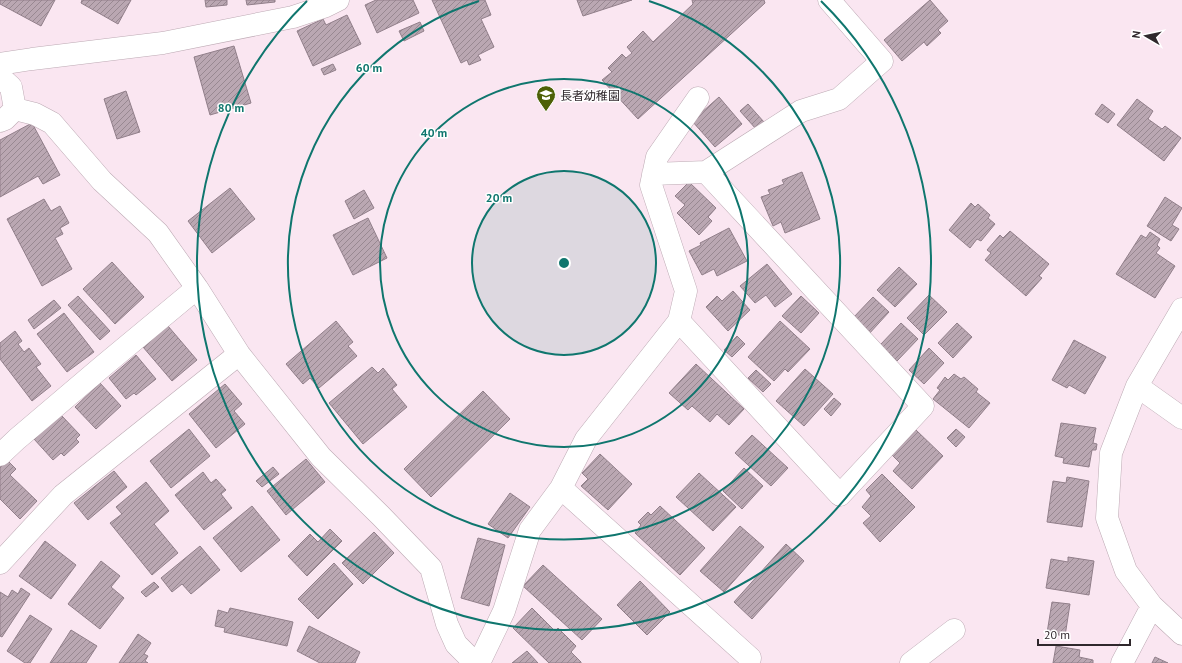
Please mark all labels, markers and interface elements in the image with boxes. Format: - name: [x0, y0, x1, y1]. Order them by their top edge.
- north arrow: [1126, 16, 1166, 56]
- text: N: [1129, 30, 1144, 39]
- text: 60 m: [356, 60, 382, 75]
- school or university icon: 長者幼稚園: [535, 84, 557, 112]
- place label: 長者幼稚園: [560, 88, 620, 103]
- text: 80 m: [218, 100, 244, 115]
- text: 40 m: [421, 125, 447, 140]
- text: 20 m: [486, 190, 512, 205]
- centre of rings: [557, 256, 571, 270]
- scale bar: [1038, 621, 1130, 647]
- text: 20 m: [1044, 627, 1070, 642]

